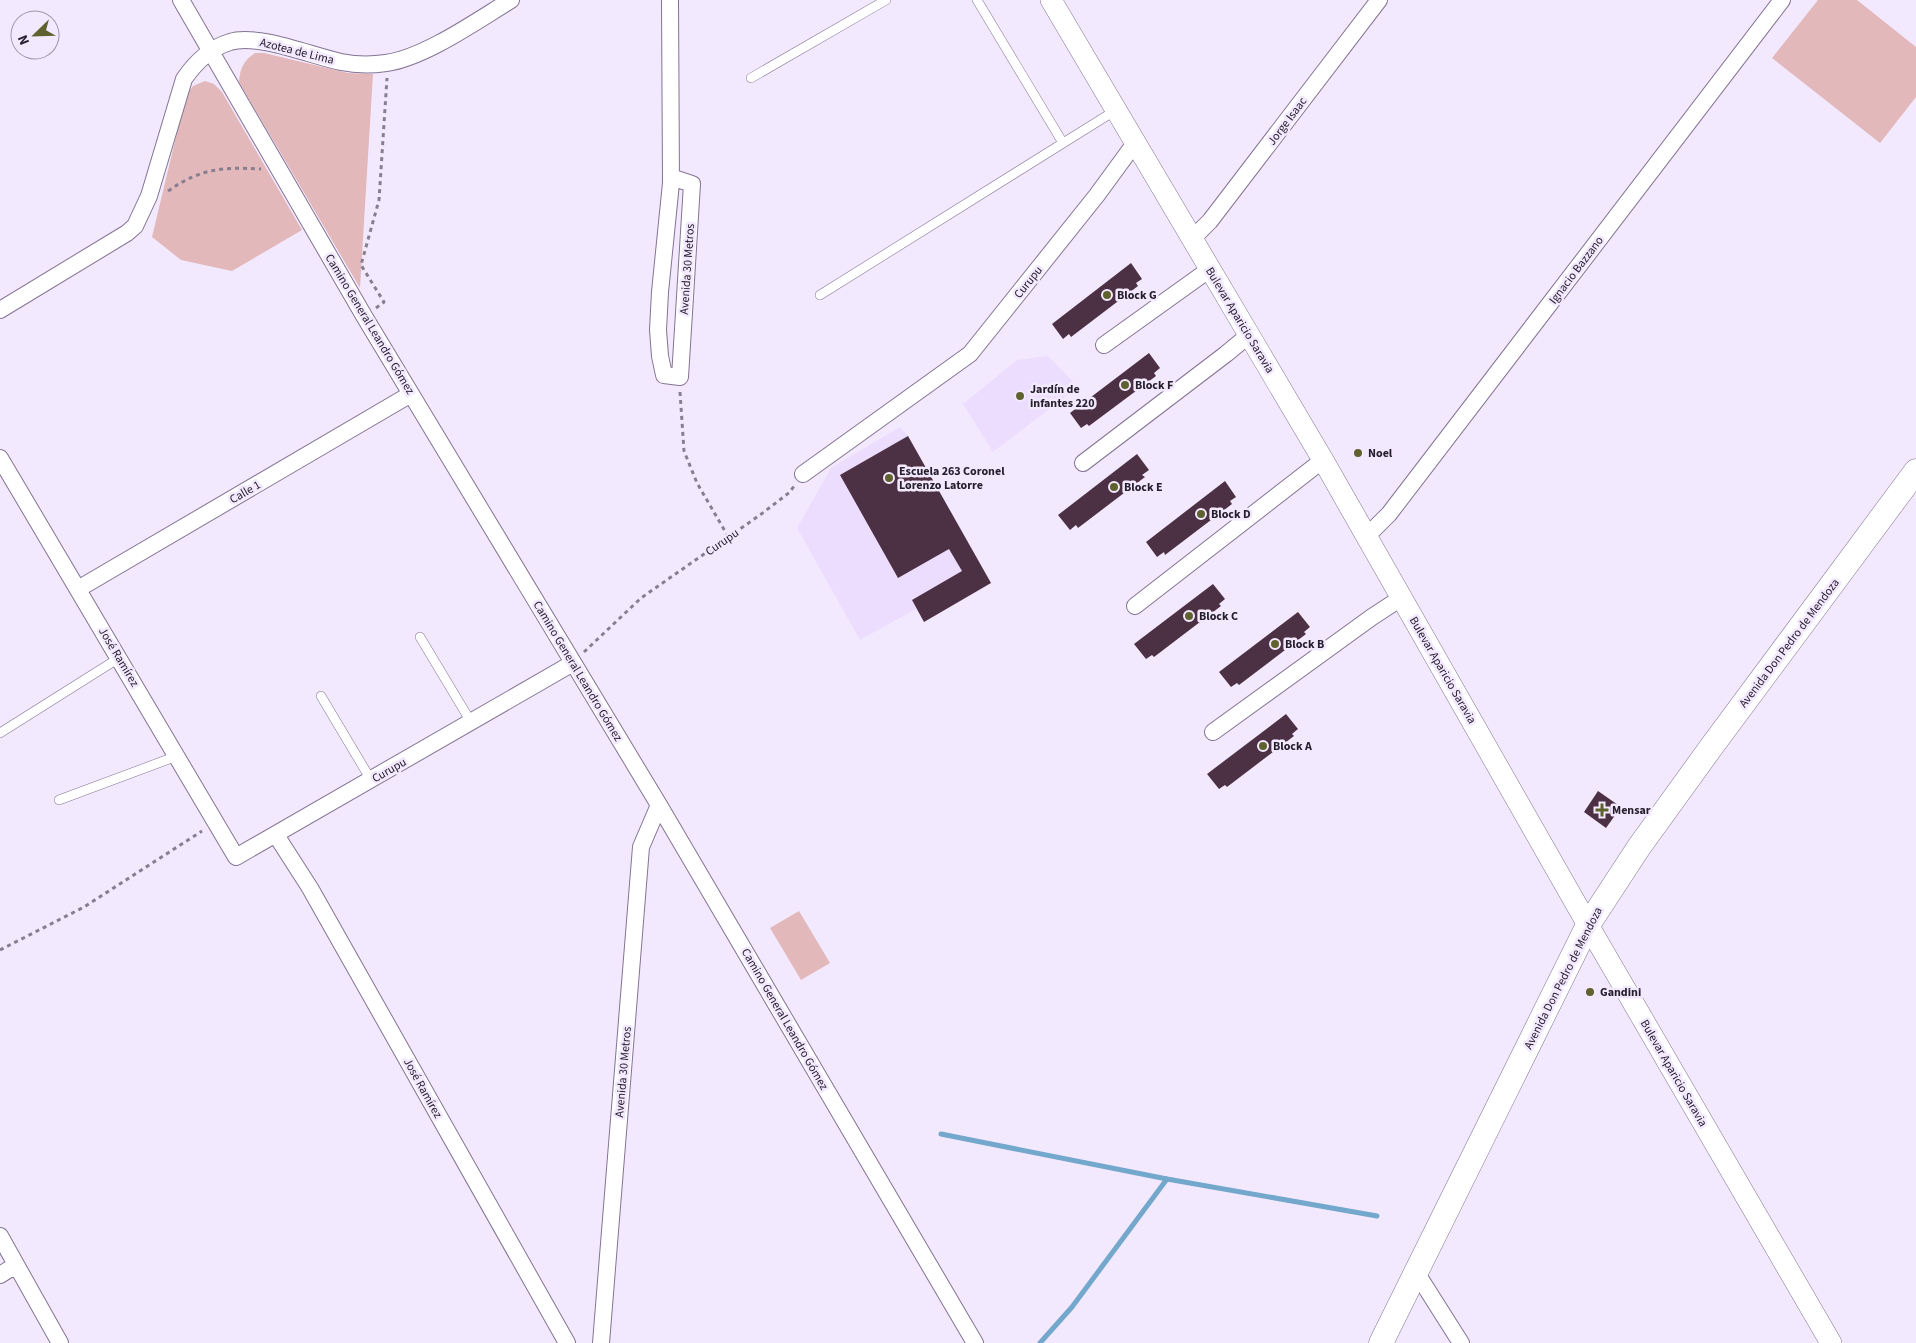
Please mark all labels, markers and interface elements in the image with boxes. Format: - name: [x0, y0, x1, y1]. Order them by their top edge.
- north arrow: [10, 10, 60, 60]
- text: N: [13, 31, 35, 48]
- street label: Azotea de Lima: [258, 34, 336, 69]
- street label: Jorge Isaac: [1264, 93, 1311, 149]
- street label: Avenida 30 Metros: [676, 223, 699, 315]
- street label: Ignacio Bazzano: [1545, 233, 1608, 308]
- street label: Camino General Leandro Gómez: [321, 251, 418, 398]
- street label: Curupu: [1010, 263, 1047, 302]
- street label: Bulevar Aparicio Saravia: [1201, 264, 1278, 377]
- place label: Block G: [1117, 287, 1157, 304]
- marker: Block G: [1101, 289, 1113, 301]
- place label: Block F: [1135, 377, 1173, 394]
- marker: Block F: [1119, 379, 1131, 391]
- place label: Jardín de infantes 220: [1030, 381, 1095, 412]
- marker: Jardín de infantes 220: [1014, 390, 1026, 402]
- place label: Noel: [1368, 445, 1393, 462]
- marker: Noel: [1352, 447, 1364, 459]
- place label: Escuela 263 Coronel Lorenzo Latorre: [899, 463, 1005, 494]
- marker: Escuela 263 Coronel Lorenzo Latorre: [883, 472, 895, 484]
- street label: Calle 1: [227, 477, 264, 508]
- place label: Block E: [1124, 479, 1163, 496]
- marker: Block E: [1108, 481, 1120, 493]
- place label: Block D: [1211, 506, 1251, 523]
- marker: Block D: [1195, 508, 1207, 520]
- street label: Curupu: [702, 525, 742, 560]
- street label: Avenida Don Pedro de Mendoza: [1735, 575, 1844, 711]
- street label: Camino General Leandro Gómez: [529, 598, 626, 745]
- place label: Block C: [1199, 608, 1238, 625]
- marker: Block C: [1183, 610, 1195, 622]
- street label: Bulevar Aparicio Saravia: [1405, 614, 1480, 727]
- street label: José Ramírez: [94, 624, 143, 690]
- place label: Block B: [1285, 636, 1324, 653]
- marker: Block B: [1269, 638, 1281, 650]
- place label: Block A: [1273, 738, 1312, 755]
- marker: Block A: [1257, 740, 1269, 752]
- street label: Curupu: [369, 754, 410, 787]
- place label: Mensar: [1612, 802, 1651, 819]
- marker: Mensar: [1596, 804, 1608, 816]
- street label: Avenida Don Pedro de Mendoza: [1520, 904, 1607, 1052]
- street label: Camino General Leandro Gómez: [737, 945, 832, 1093]
- place label: Gandini: [1600, 984, 1641, 1001]
- marker: Gandini: [1584, 986, 1596, 998]
- street label: Bulevar Aparicio Saravia: [1636, 1017, 1711, 1130]
- street label: Avenida 30 Metros: [611, 1026, 636, 1118]
- street label: José Ramírez: [399, 1055, 446, 1121]

